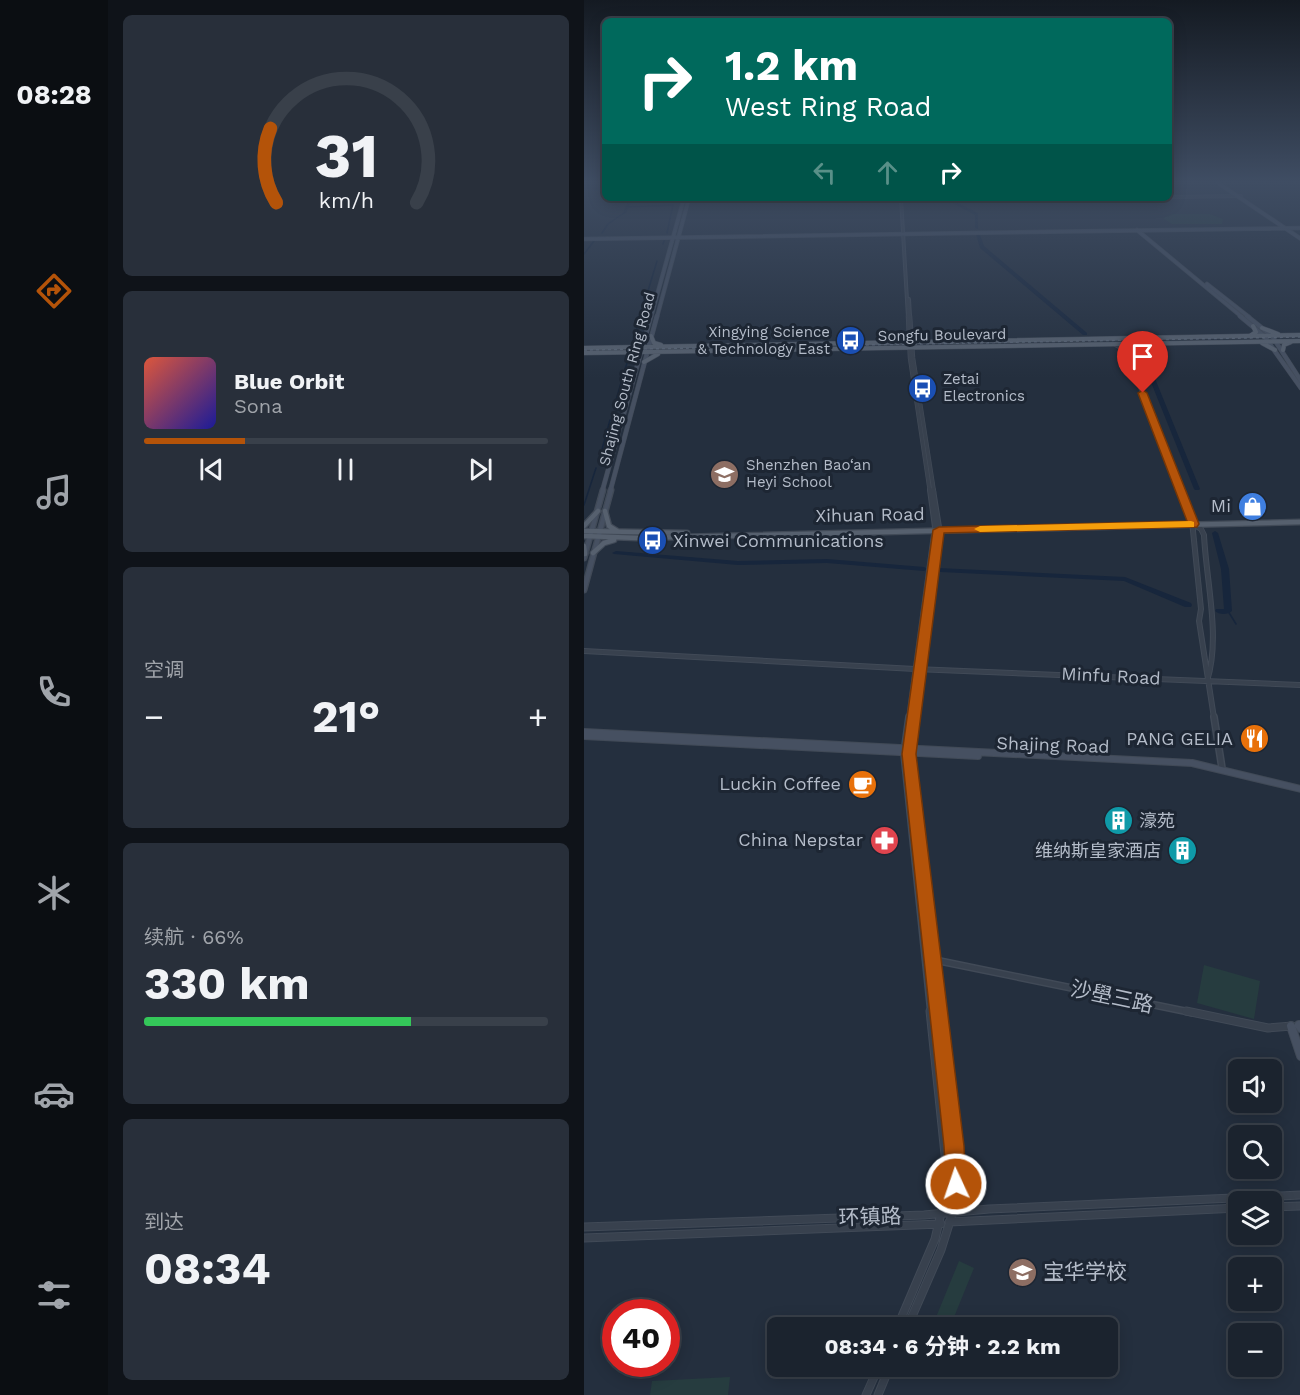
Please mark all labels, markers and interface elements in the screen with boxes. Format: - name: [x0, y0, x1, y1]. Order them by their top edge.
- text: 1.2 km: [725, 41, 858, 90]
- icon: right: [626, 42, 704, 120]
- text: 08:28: [16, 79, 92, 111]
- text: West Ring Road: [725, 91, 932, 123]
- text: 31: [314, 119, 378, 192]
- icon: left: [808, 156, 841, 189]
- icon: ahead: [871, 156, 904, 189]
- icon: right: [934, 156, 967, 189]
- text: km/h: [318, 188, 374, 213]
- icon: directions: [33, 270, 75, 312]
- street label: Shajing South Ring Road: [595, 290, 659, 468]
- place label: Xingying Science & Technology East: [698, 323, 831, 358]
- bus stop icon: Xingying Science & Technology East: [835, 325, 867, 357]
- street label: Songfu Boulevard: [878, 325, 1006, 345]
- pin: [1117, 331, 1168, 393]
- icon: arrive: [1126, 340, 1159, 373]
- text: Blue Orbit: [234, 369, 344, 394]
- place label: Zetai Electronics: [943, 370, 1025, 405]
- bus stop icon: Zetai Electronics: [906, 372, 938, 404]
- text: Sona: [234, 394, 283, 418]
- icon: previous: [195, 453, 228, 486]
- icon: pause: [329, 453, 362, 486]
- icon: next: [464, 453, 497, 486]
- place label: Shenzhen Bao‘an Heyi School: [746, 456, 871, 491]
- school or university icon: Shenzhen Bao‘an Heyi School: [709, 458, 741, 490]
- icon: music: [33, 471, 75, 513]
- shop icon: Mi: [1236, 490, 1268, 522]
- place label: Mi: [1211, 495, 1231, 516]
- street label: Xihuan Road: [815, 503, 925, 526]
- bus stop icon: Xinwei Communications: [636, 525, 668, 557]
- place label: Xinwei Communications: [673, 530, 884, 551]
- text: 空调: [144, 658, 184, 682]
- street label: Minfu Road: [1061, 662, 1161, 689]
- icon: phone: [33, 671, 75, 713]
- text: 21°: [312, 690, 380, 743]
- text: −: [144, 697, 164, 736]
- text: +: [528, 697, 548, 736]
- restaurant icon: PANG GELIA: [1238, 723, 1270, 755]
- place label: PANG GELIA: [1126, 728, 1233, 749]
- street label: Shajing Road: [996, 732, 1110, 757]
- cafe icon: Luckin Coffee: [846, 768, 878, 800]
- place label: Luckin Coffee: [719, 773, 841, 794]
- building icon: 濠苑: [1102, 805, 1134, 837]
- place label: 濠苑: [1139, 810, 1175, 831]
- pharmacy icon: China Nepstar: [868, 824, 900, 856]
- place label: China Nepstar: [738, 829, 863, 850]
- building icon: 维纳斯皇家酒店: [1166, 835, 1198, 867]
- place label: 维纳斯皇家酒店: [1035, 840, 1161, 861]
- icon: climate: [33, 872, 75, 914]
- text: 续航 · 66%: [144, 925, 244, 949]
- text: 330 km: [144, 957, 310, 1010]
- street label: 沙壆三路: [1068, 976, 1156, 1017]
- map controls: [1228, 1059, 1282, 1377]
- button: sound: [1228, 1059, 1282, 1113]
- icon: car: [33, 1073, 75, 1115]
- button: search: [1228, 1125, 1282, 1179]
- position arrow: [924, 1152, 988, 1216]
- button: layers: [1228, 1191, 1282, 1245]
- street label: 环镇路: [838, 1203, 902, 1230]
- text: 到达: [144, 1210, 184, 1234]
- text: 08:34: [144, 1242, 271, 1295]
- school or university icon: 宝华学校: [1006, 1256, 1038, 1288]
- button: +: [1228, 1257, 1282, 1311]
- place label: 宝华学校: [1043, 1259, 1127, 1284]
- icon: filters: [33, 1274, 75, 1316]
- speed limit sign: 40: [602, 1299, 680, 1377]
- button: −: [1228, 1323, 1282, 1377]
- text: 08:34 · 6 分钟 · 2.2 km: [824, 1334, 1061, 1359]

